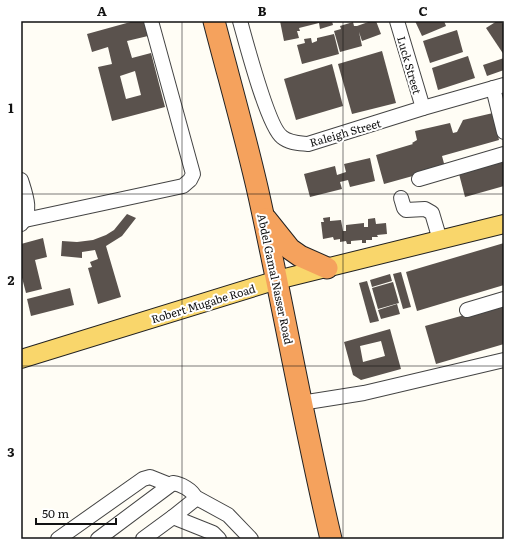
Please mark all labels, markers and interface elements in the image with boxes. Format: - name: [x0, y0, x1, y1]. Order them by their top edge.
- text: A: [97, 1, 107, 20]
- text: B: [258, 1, 267, 20]
- text: C: [418, 1, 428, 20]
- street label: Luck Street: [394, 34, 426, 96]
- text: 1: [8, 98, 14, 117]
- street label: Raleigh Street: [307, 114, 383, 150]
- street label: Abdel Gamal Nasser Road: [254, 212, 298, 346]
- text: 2: [8, 270, 15, 289]
- street label: Robert Mugabe Road: [149, 279, 257, 326]
- text: 3: [7, 442, 15, 461]
- scale bar: [36, 500, 116, 526]
- text: 50 m: [42, 504, 69, 522]

